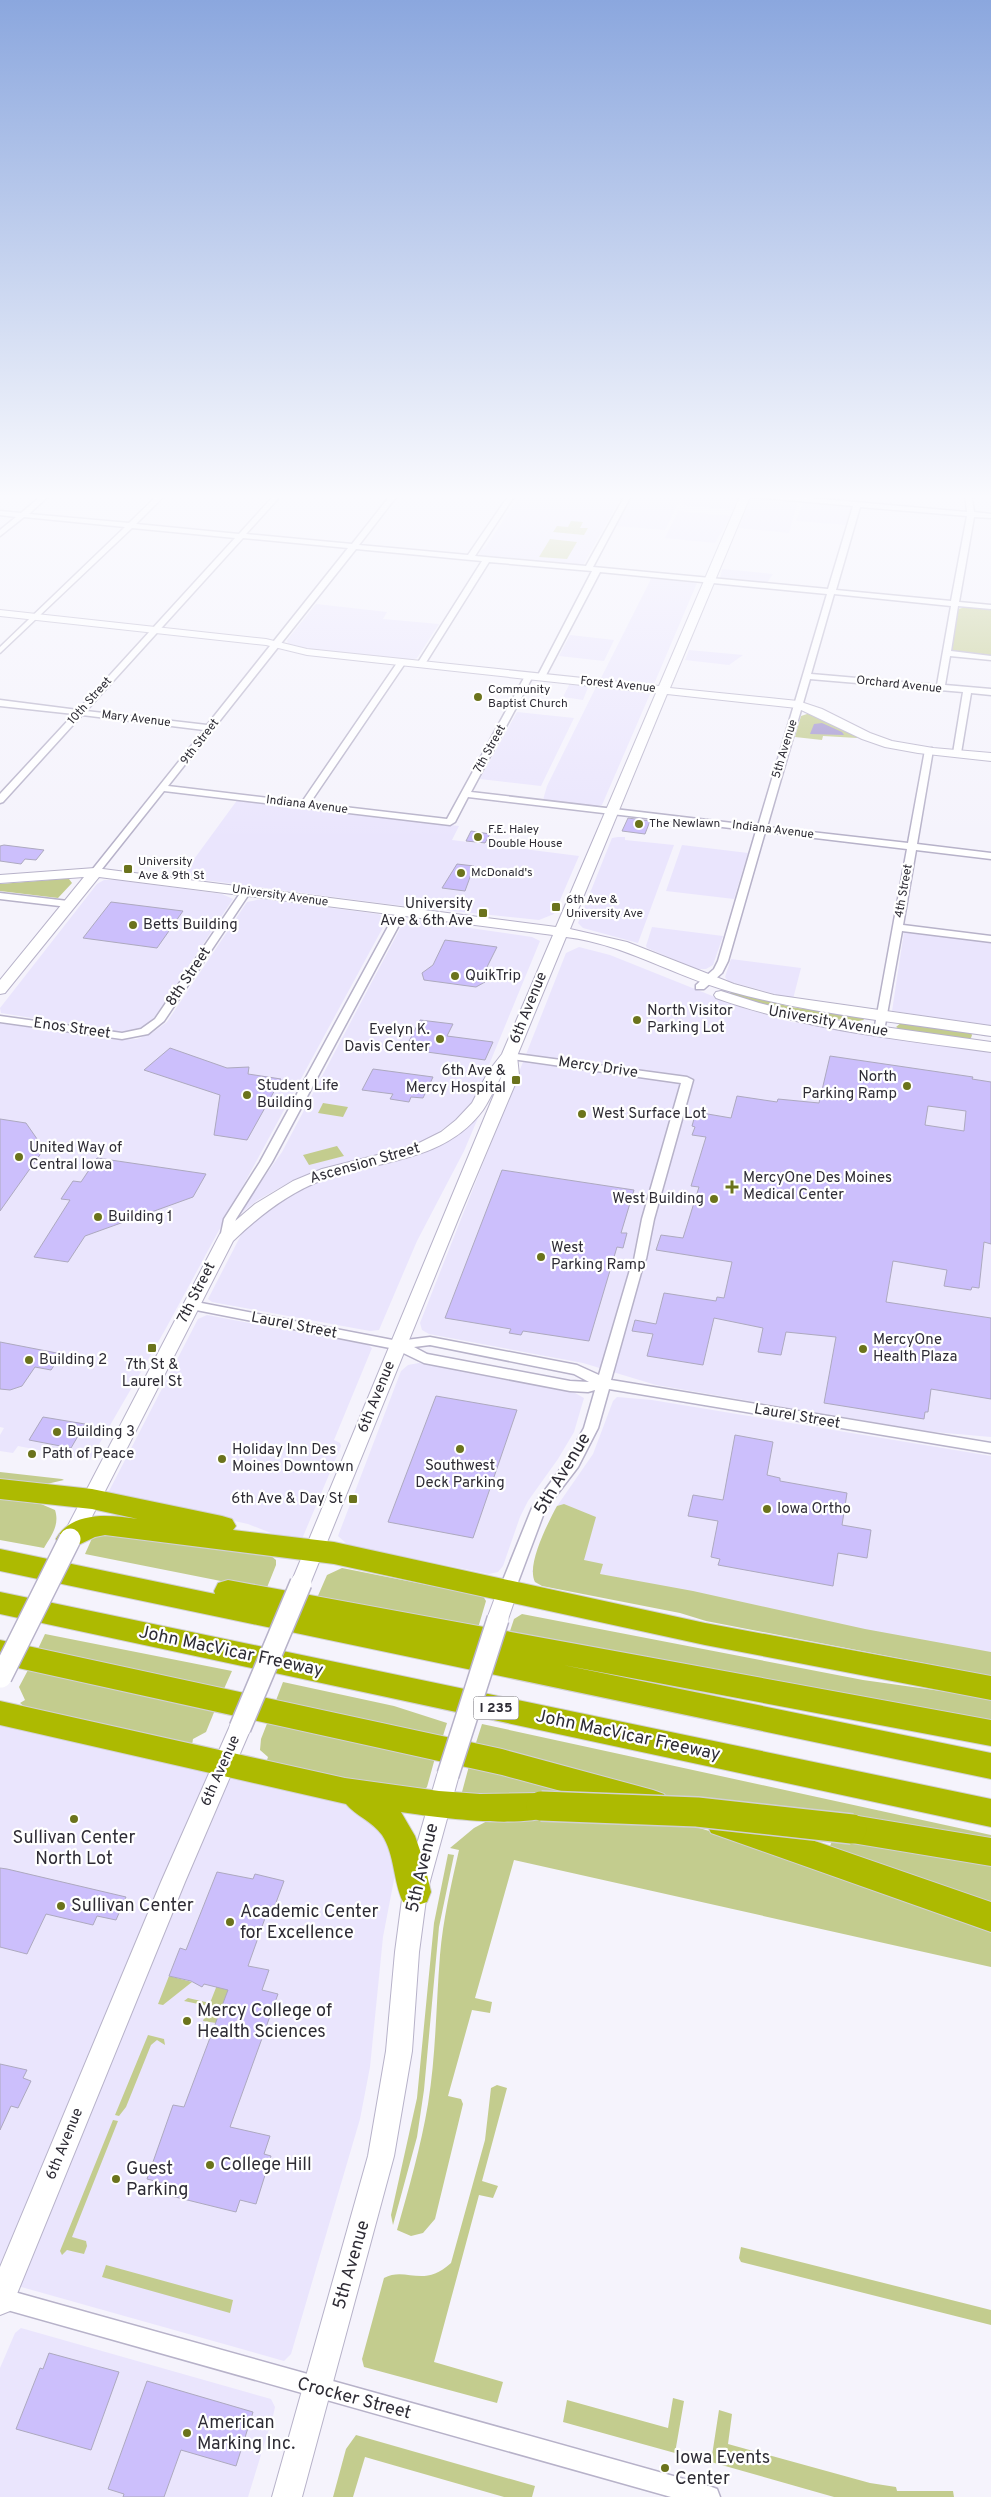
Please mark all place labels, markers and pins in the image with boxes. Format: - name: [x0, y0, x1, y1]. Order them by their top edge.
- place label: Community Baptist Church: [488, 682, 568, 712]
- marker: Community Baptist Church: [472, 691, 484, 703]
- place label: The Newlawn: [649, 816, 720, 832]
- marker: The Newlawn: [633, 818, 645, 830]
- place label: F.E. Haley Double House: [488, 822, 563, 852]
- marker: F.E. Haley Double House: [472, 831, 484, 843]
- place label: University Ave & 9th St: [138, 854, 205, 884]
- marker: University Ave & 9th St: [122, 863, 134, 875]
- place label: McDonald's: [471, 865, 533, 881]
- marker: McDonald's: [455, 867, 467, 879]
- place label: 6th Ave & University Ave: [566, 892, 643, 922]
- place label: University Ave & 6th Ave: [380, 895, 473, 931]
- marker: 6th Ave & University Ave: [550, 901, 562, 913]
- marker: University Ave & 6th Ave: [477, 907, 489, 919]
- place label: Betts Building: [143, 916, 238, 935]
- marker: Betts Building: [127, 919, 139, 931]
- place label: QuikTrip: [465, 967, 521, 986]
- marker: QuikTrip: [449, 970, 461, 982]
- place label: North Visitor Parking Lot: [647, 1002, 733, 1038]
- marker: North Visitor Parking Lot: [631, 1014, 643, 1026]
- place label: Evelyn K. Davis Center: [344, 1021, 430, 1057]
- marker: Evelyn K. Davis Center: [434, 1033, 446, 1045]
- place label: 6th Ave & Mercy Hospital: [406, 1062, 506, 1098]
- place label: North Parking Ramp: [802, 1068, 897, 1104]
- marker: 6th Ave & Mercy Hospital: [510, 1074, 522, 1086]
- place label: Student Life Building: [257, 1077, 338, 1113]
- marker: North Parking Ramp: [901, 1080, 913, 1092]
- marker: Student Life Building: [241, 1089, 253, 1101]
- place label: West Surface Lot: [592, 1105, 706, 1124]
- marker: West Surface Lot: [576, 1108, 588, 1120]
- place label: United Way of Central Iowa: [29, 1139, 122, 1175]
- marker: United Way of Central Iowa: [13, 1151, 25, 1163]
- place label: MercyOne Des Moines Medical Center: [743, 1169, 892, 1205]
- marker: MercyOne Des Moines Medical Center: [725, 1180, 739, 1194]
- place label: West Building: [612, 1190, 704, 1209]
- marker: West Building: [708, 1193, 720, 1205]
- place label: Building 1: [108, 1208, 173, 1227]
- marker: Building 1: [92, 1211, 104, 1223]
- place label: West Parking Ramp: [551, 1239, 646, 1275]
- marker: West Parking Ramp: [535, 1251, 547, 1263]
- place label: MercyOne Health Plaza: [873, 1331, 957, 1367]
- marker: 7th St & Laurel St: [146, 1342, 158, 1354]
- marker: MercyOne Health Plaza: [857, 1343, 869, 1355]
- place label: Building 2: [39, 1351, 107, 1370]
- marker: Building 2: [23, 1354, 35, 1366]
- place label: 7th St & Laurel St: [122, 1356, 182, 1392]
- place label: Building 3: [67, 1423, 135, 1442]
- marker: Building 3: [51, 1426, 63, 1438]
- place label: Holiday Inn Des Moines Downtown: [232, 1441, 354, 1477]
- marker: Southwest Deck Parking: [454, 1443, 466, 1455]
- place label: Path of Peace: [42, 1445, 134, 1464]
- marker: Path of Peace: [26, 1448, 38, 1460]
- marker: Holiday Inn Des Moines Downtown: [216, 1453, 228, 1465]
- place label: Southwest Deck Parking: [415, 1457, 505, 1493]
- place label: 6th Ave & Day St: [231, 1490, 343, 1509]
- marker: 6th Ave & Day St: [347, 1493, 359, 1505]
- place label: Iowa Ortho: [777, 1500, 851, 1519]
- marker: Iowa Ortho: [761, 1503, 773, 1515]
- marker: Sullivan Center North Lot: [68, 1813, 80, 1825]
- place label: Sullivan Center North Lot: [13, 1827, 135, 1871]
- place label: Sullivan Center: [71, 1895, 194, 1918]
- marker: Sullivan Center: [55, 1900, 67, 1912]
- place label: Academic Center for Excellence: [240, 1901, 379, 1945]
- marker: Academic Center for Excellence: [224, 1916, 236, 1928]
- place label: Mercy College of Health Sciences: [197, 2000, 332, 2044]
- marker: Mercy College of Health Sciences: [181, 2015, 193, 2027]
- place label: College Hill: [220, 2154, 312, 2177]
- place label: Guest Parking: [126, 2158, 188, 2202]
- marker: College Hill: [204, 2159, 216, 2171]
- marker: Guest Parking: [110, 2173, 122, 2185]
- place label: American Marking Inc.: [197, 2412, 295, 2456]
- marker: American Marking Inc.: [181, 2427, 193, 2439]
- place label: Iowa Events Center: [675, 2447, 770, 2491]
- marker: Iowa Events Center: [659, 2462, 671, 2474]

